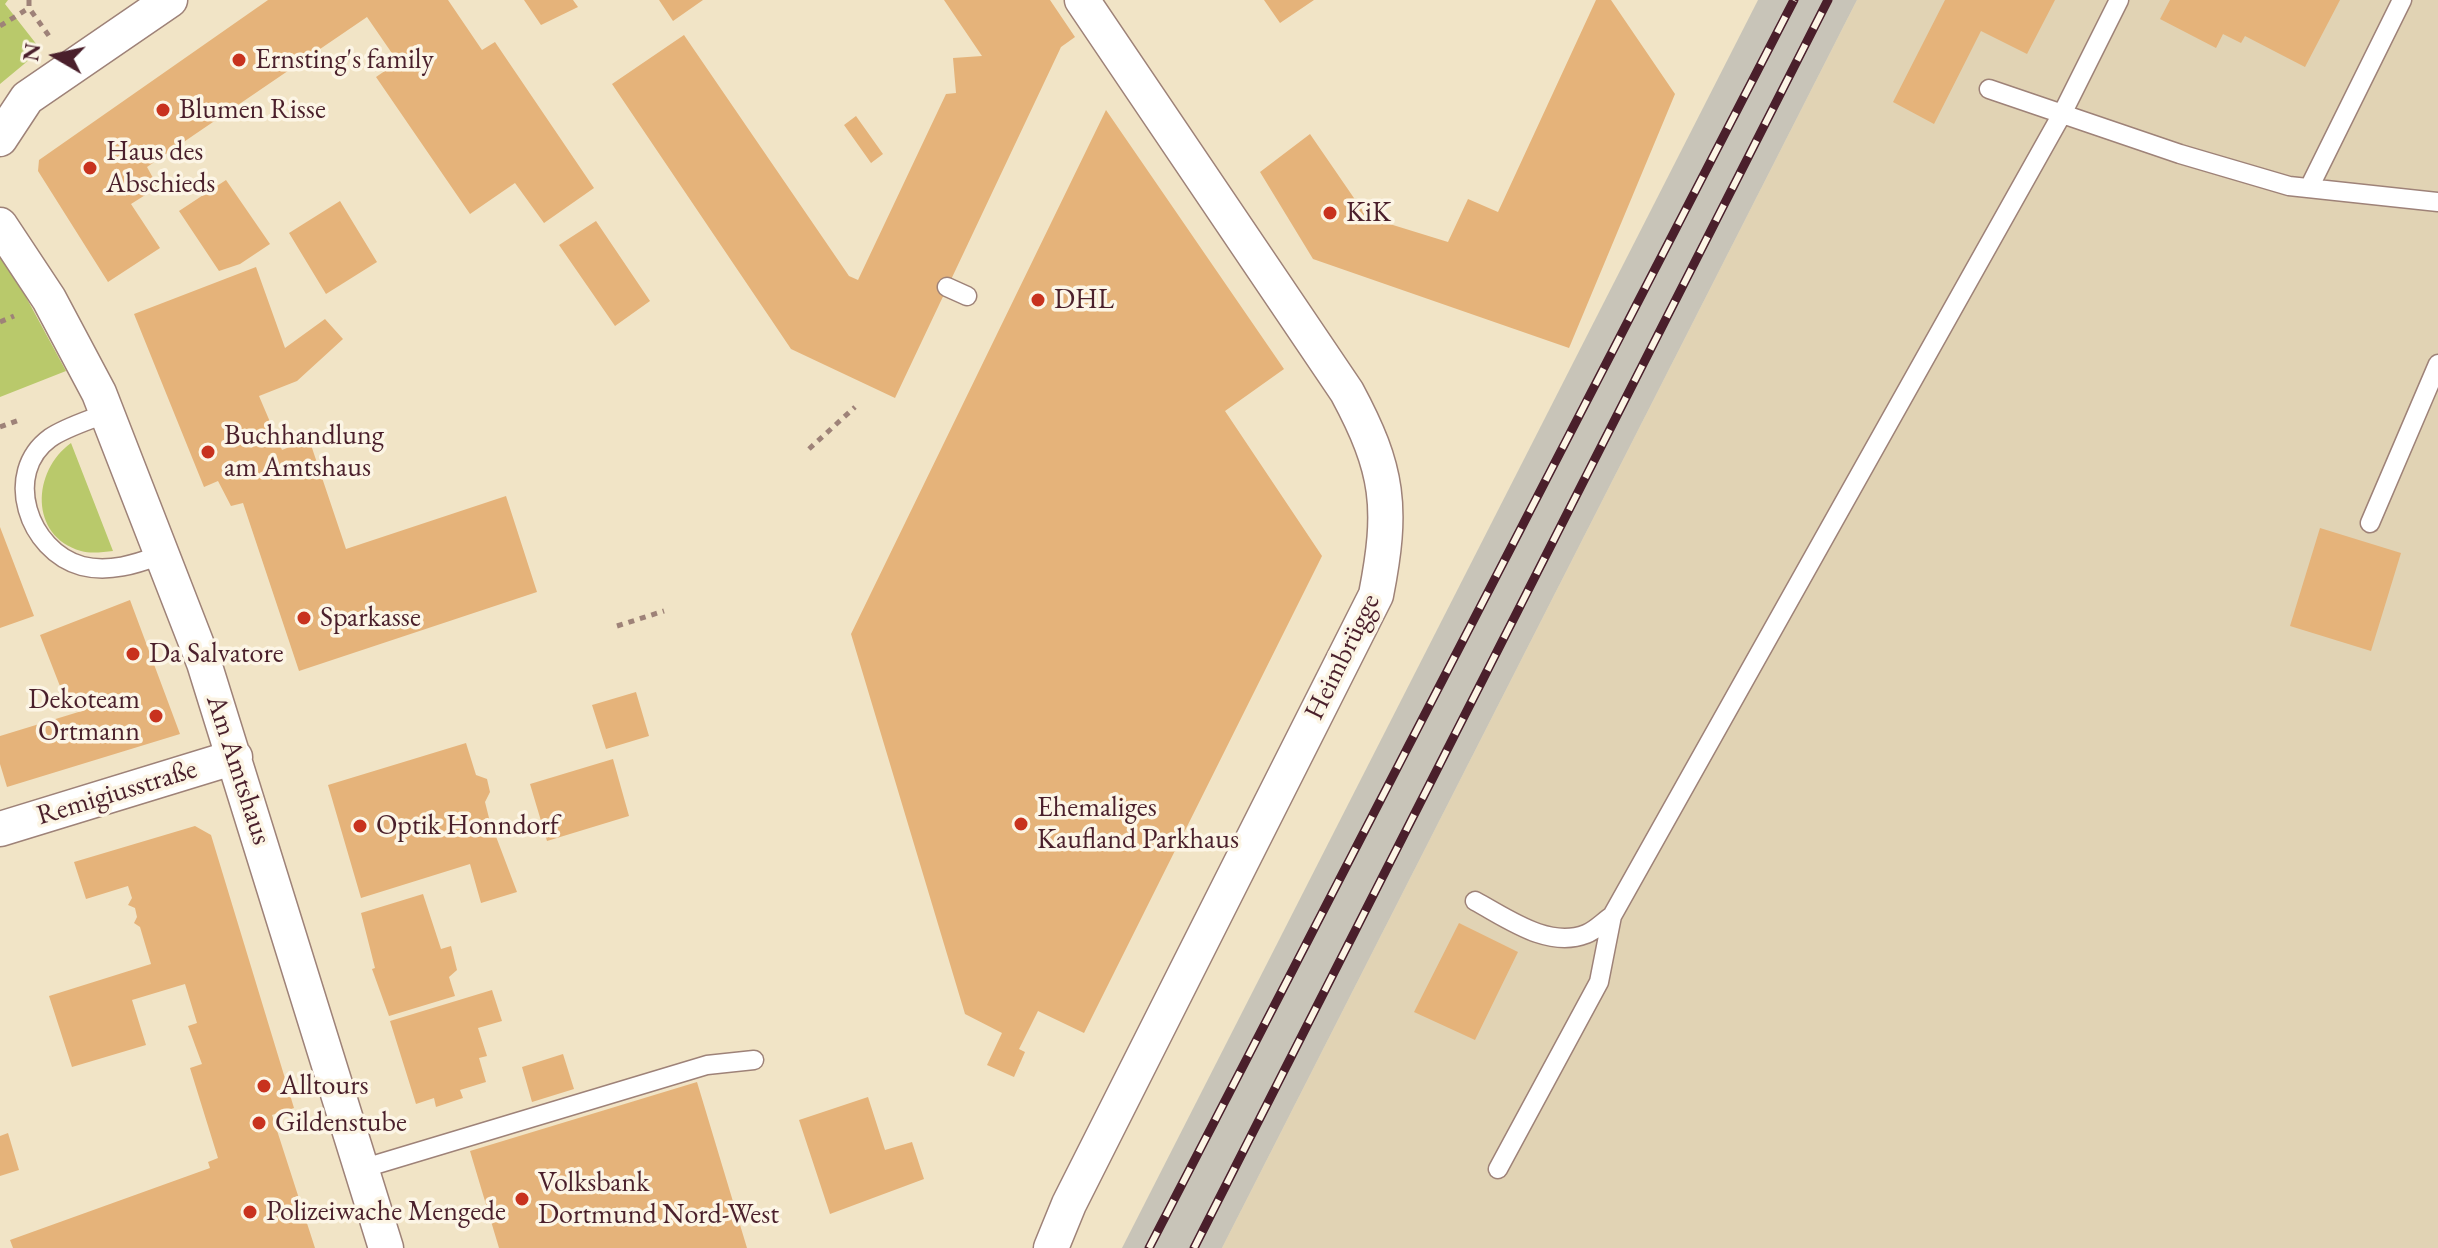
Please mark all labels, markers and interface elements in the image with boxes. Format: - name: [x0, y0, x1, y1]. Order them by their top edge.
- north arrow: [16, 16, 96, 96]
- text: N: [16, 41, 48, 63]
- place label: Ernsting's family: [255, 43, 434, 77]
- marker: Ernsting's family: [230, 51, 248, 69]
- place label: Blumen Risse: [179, 93, 326, 127]
- marker: Blumen Risse: [154, 101, 172, 119]
- place label: Haus des Abschieds: [106, 135, 215, 201]
- marker: Haus des Abschieds: [81, 159, 99, 177]
- place label: KiK: [1346, 196, 1391, 230]
- marker: KiK: [1321, 204, 1339, 222]
- place label: DHL: [1054, 283, 1114, 317]
- marker: DHL: [1029, 291, 1047, 309]
- place label: Buchhandlung am Amtshaus: [224, 419, 384, 485]
- marker: Buchhandlung am Amtshaus: [199, 443, 217, 461]
- street label: Heimbrügge: [1298, 588, 1388, 726]
- place label: Sparkasse: [320, 601, 421, 635]
- marker: Sparkasse: [295, 609, 313, 627]
- place label: Da Salvatore: [149, 637, 284, 671]
- marker: Da Salvatore: [124, 645, 142, 663]
- place label: Dekoteam Ortmann: [28, 683, 140, 749]
- street label: Am Amtshaus: [198, 691, 278, 849]
- marker: Dekoteam Ortmann: [147, 707, 165, 725]
- street label: Remigiusstraße: [33, 753, 201, 833]
- place label: Ehemaliges Kaufland Parkhaus: [1037, 791, 1239, 857]
- place label: Optik Honndorf: [376, 809, 559, 843]
- marker: Ehemaliges Kaufland Parkhaus: [1012, 815, 1030, 833]
- marker: Optik Honndorf: [351, 817, 369, 835]
- place label: Alltours: [280, 1069, 369, 1103]
- marker: Alltours: [255, 1077, 273, 1095]
- place label: Gildenstube: [275, 1106, 407, 1140]
- marker: Gildenstube: [250, 1114, 268, 1132]
- place label: Volksbank Dortmund Nord-West: [538, 1166, 779, 1232]
- marker: Volksbank Dortmund Nord-West: [513, 1190, 531, 1208]
- place label: Polizeiwache Mengede: [266, 1195, 506, 1229]
- marker: Polizeiwache Mengede: [241, 1203, 259, 1221]

